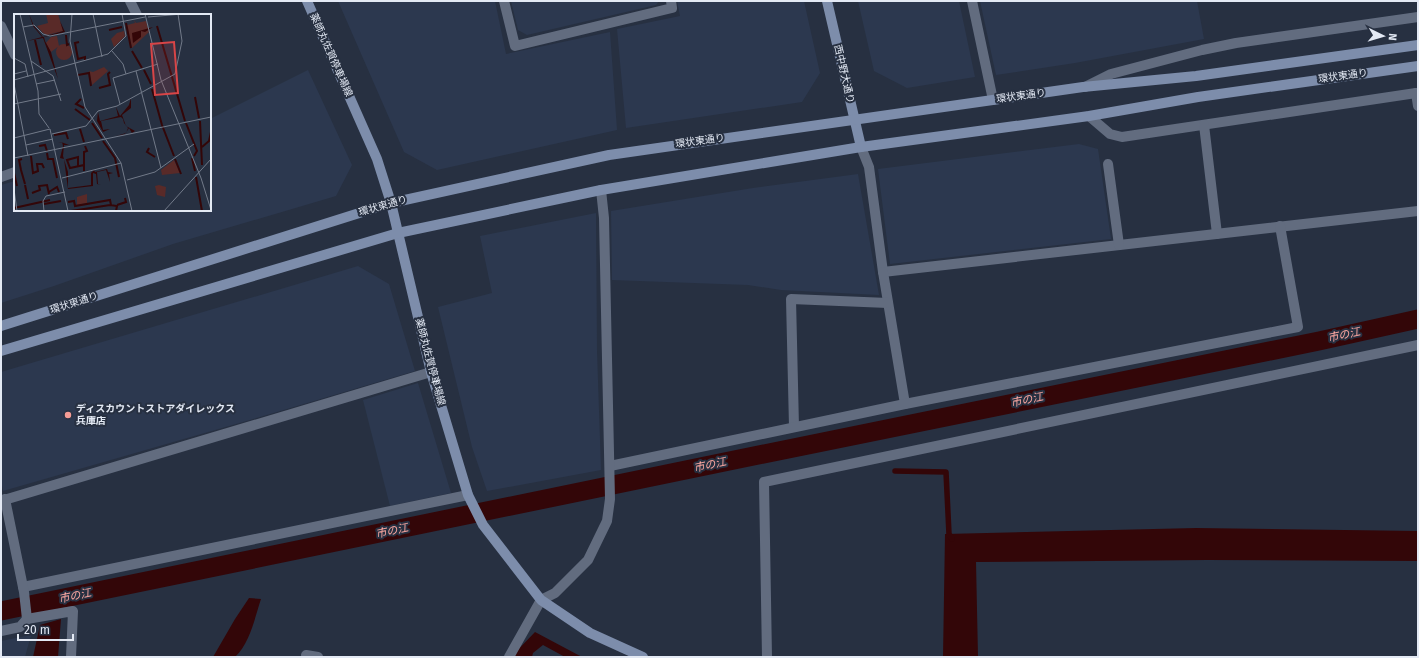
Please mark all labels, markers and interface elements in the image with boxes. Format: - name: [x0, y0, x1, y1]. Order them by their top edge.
- street label: 薬師丸佐賀停車場線: [307, 11, 355, 99]
- inset map: [14, 14, 211, 211]
- north arrow: [1363, 16, 1403, 56]
- text: N: [1386, 33, 1399, 41]
- street label: 西中野大通り: [831, 43, 857, 105]
- street label: 環状東通り: [1317, 67, 1369, 85]
- street label: 環状東通り: [995, 87, 1047, 105]
- street label: 環状東通り: [674, 132, 726, 150]
- street label: 環状東通り: [357, 193, 409, 219]
- street label: 環状東通り: [48, 290, 100, 316]
- street label: 薬師丸佐賀停車場線: [413, 317, 447, 407]
- water label: 市の江: [1327, 325, 1362, 345]
- water label: 市の江: [1010, 390, 1045, 410]
- place label: ディスカウントストアダイレックス 兵庫店: [76, 403, 235, 427]
- marker: ディスカウントストアダイレックス 兵庫店: [63, 410, 73, 420]
- water label: 市の江: [693, 455, 728, 475]
- water label: 市の江: [375, 521, 410, 541]
- water label: 市の江: [58, 586, 93, 606]
- scale bar: [18, 616, 73, 642]
- text: 20 m: [24, 623, 50, 637]

